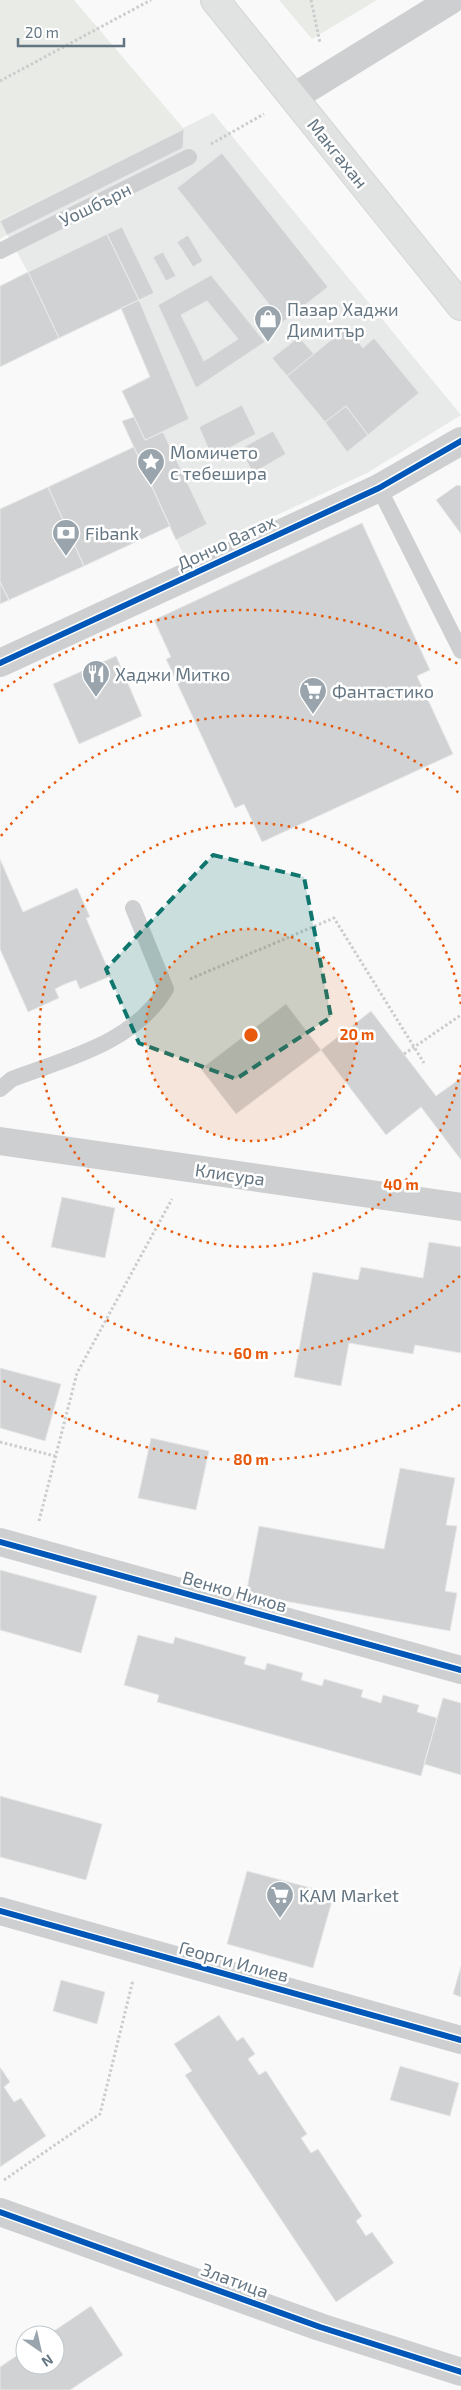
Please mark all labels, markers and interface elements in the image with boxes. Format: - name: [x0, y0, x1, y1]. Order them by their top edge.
- scale bar: [18, 15, 124, 47]
- text: 20 m: [25, 23, 59, 41]
- street label: Макгахан: [303, 114, 373, 192]
- street label: Уошбърн: [56, 177, 134, 231]
- place label: Пазар Хаджи Димитър: [287, 298, 399, 341]
- shop icon: Пазар Хаджи Димитър: [253, 304, 283, 343]
- place label: Момичето с тебешира: [170, 441, 267, 484]
- place icon: Момичето с тебешира: [136, 447, 166, 486]
- street label: Дончо Ватах: [173, 509, 279, 574]
- bank icon: Fibank: [51, 518, 81, 557]
- place label: Fibank: [85, 522, 139, 544]
- restaurant icon: Хаджи Митко: [81, 659, 111, 698]
- place label: Хаджи Митко: [115, 663, 230, 685]
- supermarket icon: Фантастико: [298, 676, 328, 715]
- place label: Фантастико: [332, 680, 434, 702]
- text: 20 m: [340, 1025, 374, 1043]
- centre of rings: [242, 1026, 260, 1044]
- street label: Клисура: [194, 1158, 266, 1190]
- text: 40 m: [383, 1175, 419, 1193]
- text: 60 m: [234, 1344, 268, 1362]
- text: 80 m: [233, 1450, 269, 1468]
- street label: Венко Ников: [180, 1566, 290, 1616]
- supermarket icon: KAM Market: [265, 1880, 295, 1919]
- place label: KAM Market: [299, 1884, 399, 1906]
- street label: Георги Илиев: [177, 1936, 291, 1986]
- street label: Златица: [198, 2258, 272, 2302]
- north arrow: [15, 2325, 65, 2375]
- text: N: [39, 2351, 56, 2371]

